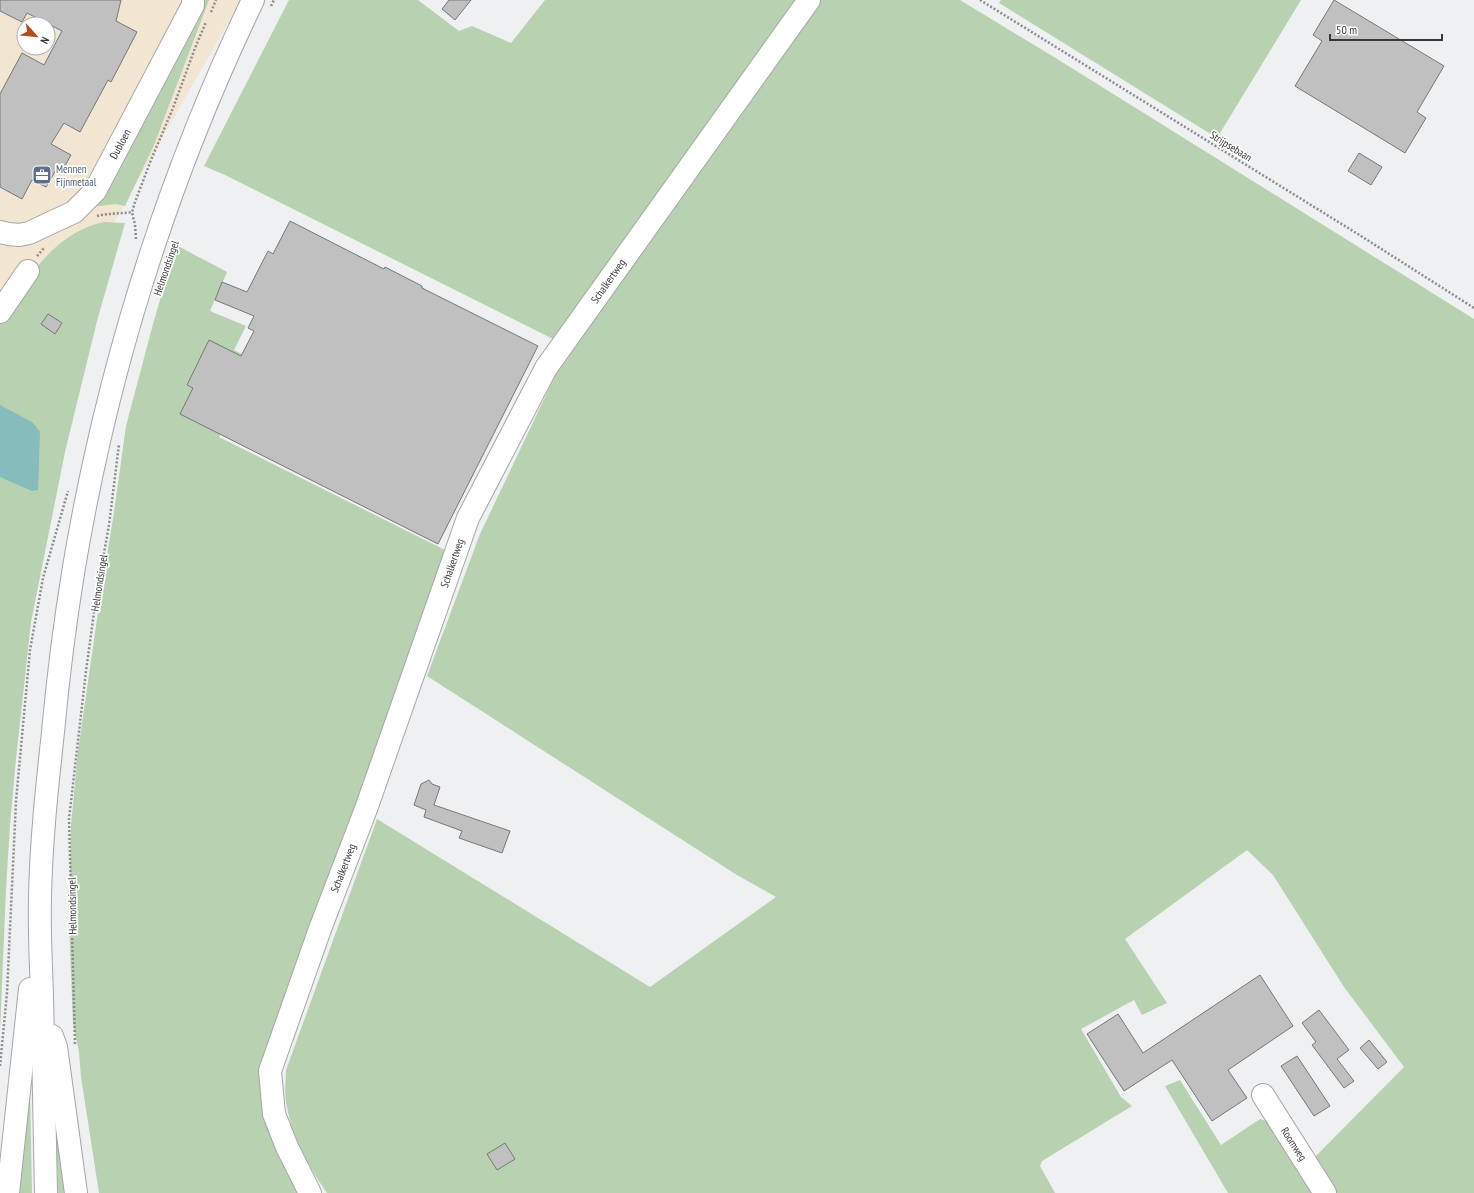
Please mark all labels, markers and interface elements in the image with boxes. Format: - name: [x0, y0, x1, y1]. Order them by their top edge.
- north arrow: [16, 16, 56, 56]
- scale bar: [1330, 16, 1442, 42]
- text: 50 m: [1336, 22, 1357, 37]
- text: N: [37, 35, 52, 46]
- street label: Dubloen: [106, 126, 134, 161]
- street label: Strijpsebaan: [1207, 128, 1255, 164]
- place label: Mennen Fijnmetaal: [56, 162, 97, 189]
- office icon: Mennen Fijnmetaal: [31, 164, 53, 186]
- street label: Helmondsingel: [150, 238, 182, 297]
- street label: Schalkertweg: [588, 256, 629, 306]
- street label: Schalkertweg: [437, 536, 467, 589]
- street label: Helmondsingel: [88, 553, 110, 612]
- street label: Schalkertweg: [327, 841, 359, 894]
- street label: Helmondsingel: [64, 877, 79, 935]
- street label: Roomweg: [1278, 1125, 1310, 1164]

